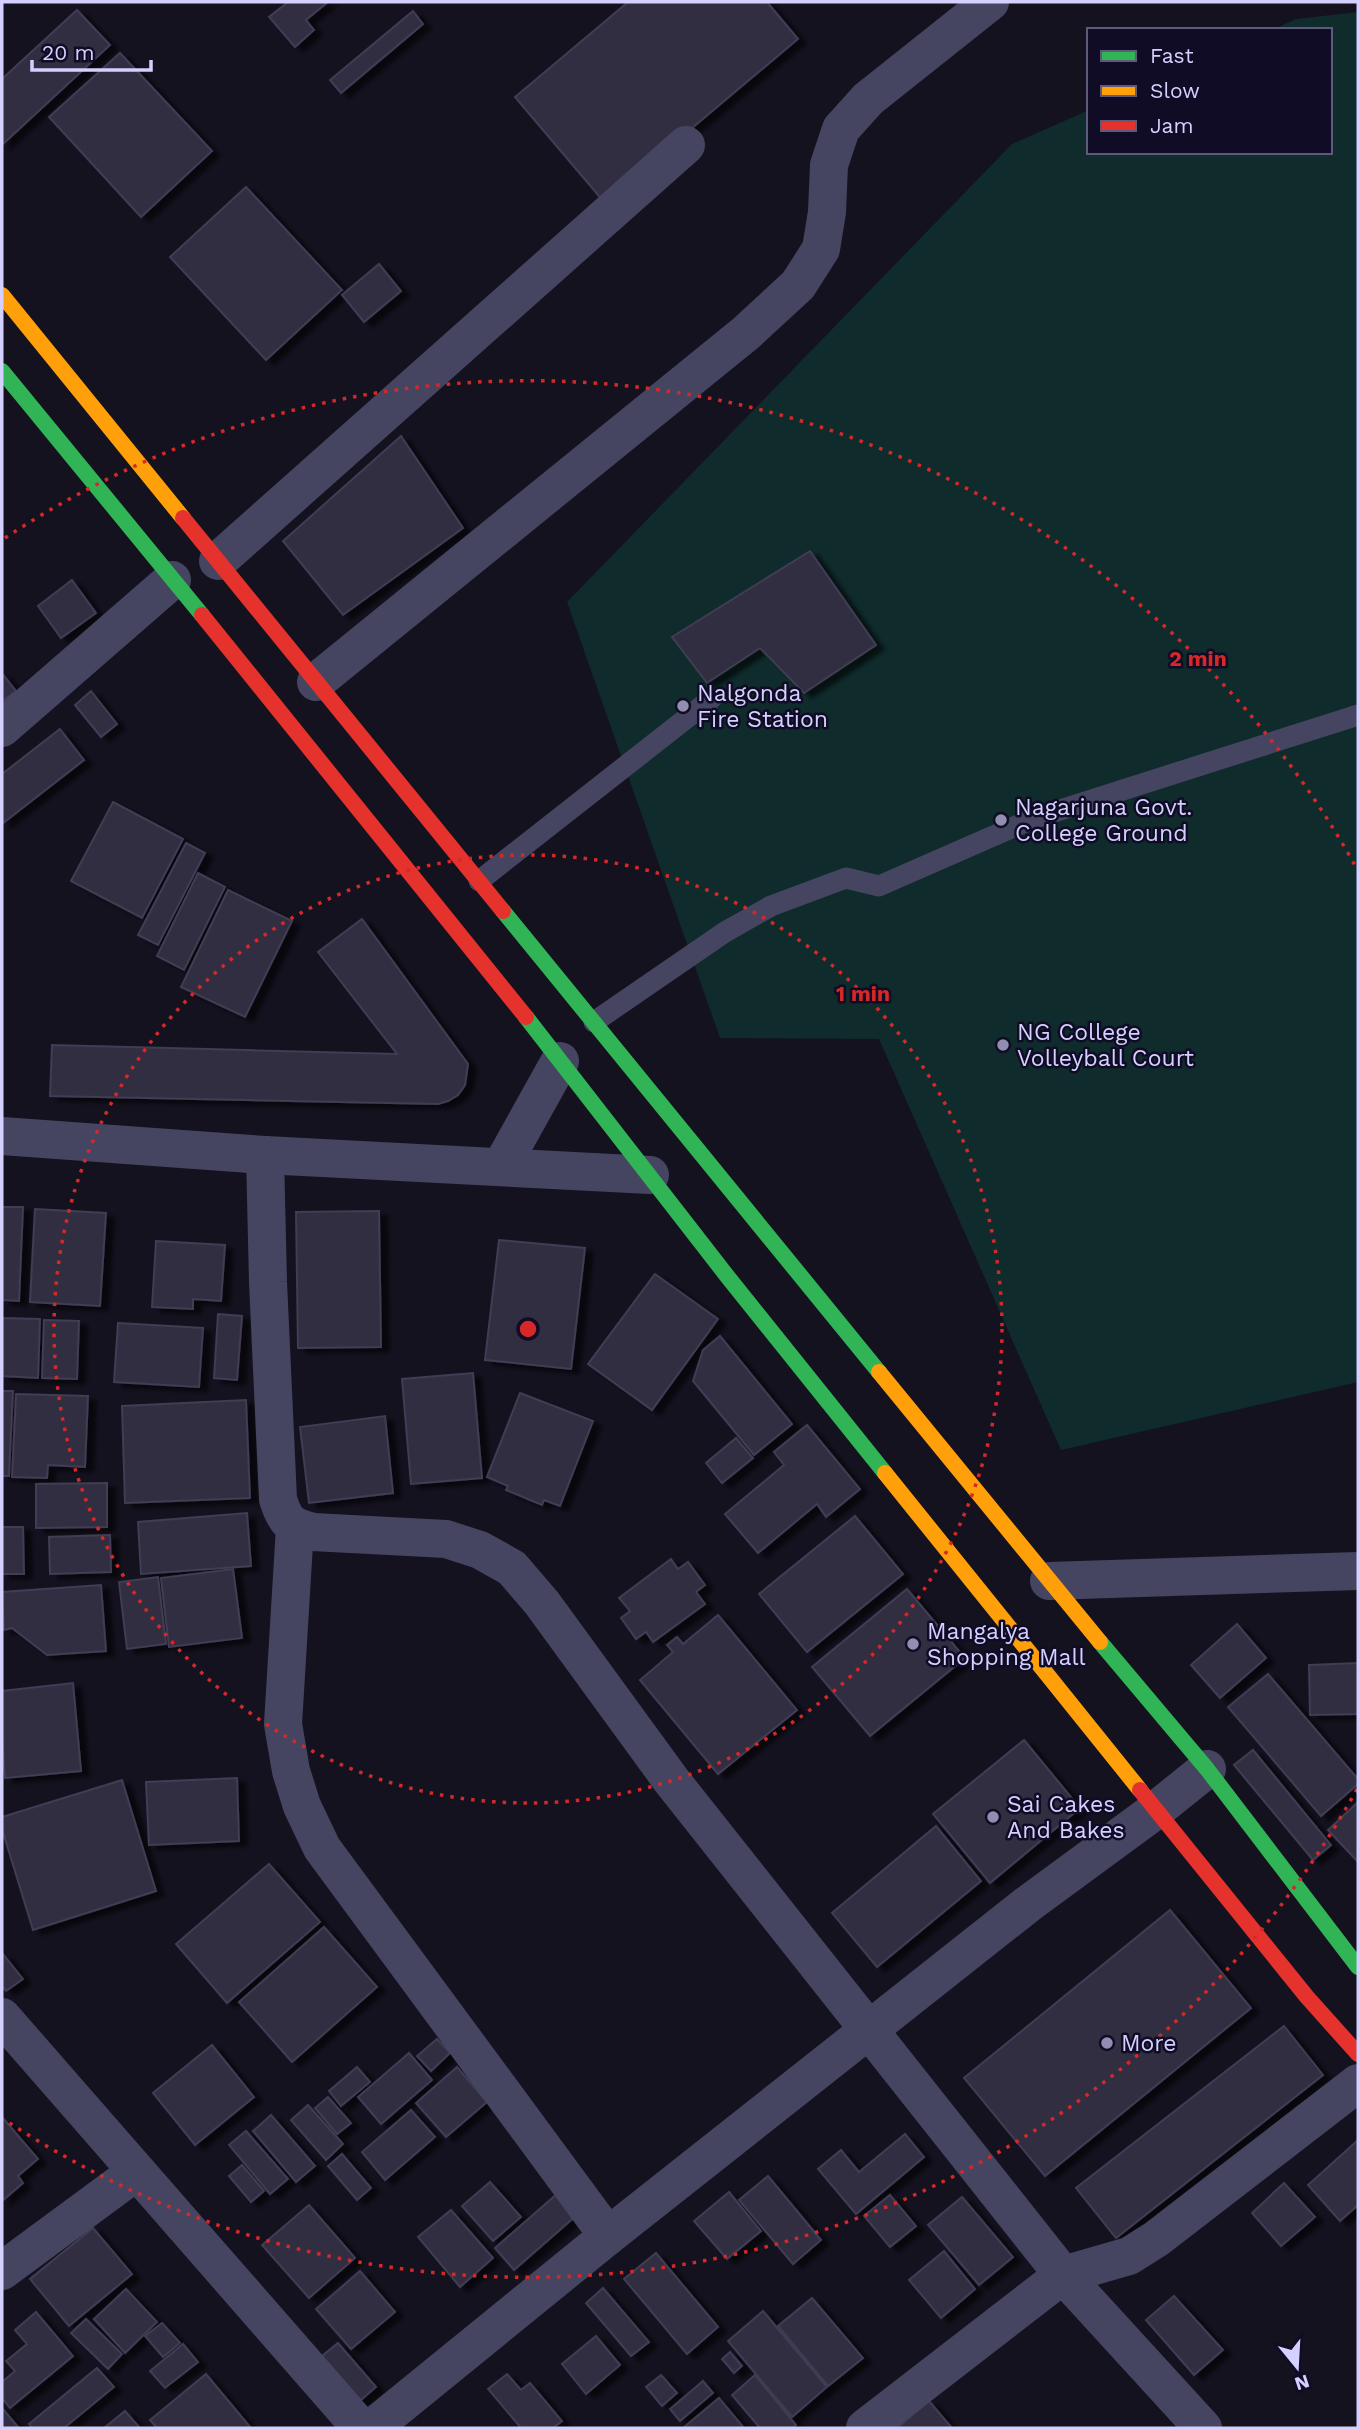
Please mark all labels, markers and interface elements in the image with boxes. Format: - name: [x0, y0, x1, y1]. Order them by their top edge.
- scale bar: [32, 28, 150, 72]
- legend: [1087, 28, 1332, 154]
- text: 20 m: [42, 40, 94, 65]
- text: Fast: [1150, 43, 1194, 68]
- text: Slow: [1150, 78, 1200, 103]
- text: Jam: [1150, 113, 1193, 138]
- text: 2 min: [1169, 646, 1227, 671]
- place label: Nalgonda Fire Station: [697, 680, 828, 733]
- marker: Nalgonda Fire Station: [675, 698, 691, 714]
- place label: Nagarjuna Govt. College Ground: [1015, 794, 1192, 847]
- marker: Nagarjuna Govt. College Ground: [993, 812, 1009, 828]
- text: 1 min: [836, 981, 890, 1006]
- place label: NG College Volleyball Court: [1017, 1019, 1194, 1072]
- marker: NG College Volleyball Court: [995, 1037, 1011, 1053]
- centre of rings: [516, 1317, 540, 1341]
- place label: Mangalya Shopping Mall: [927, 1618, 1086, 1671]
- marker: Mangalya Shopping Mall: [905, 1636, 921, 1652]
- place label: Sai Cakes And Bakes: [1007, 1791, 1125, 1844]
- marker: Sai Cakes And Bakes: [985, 1809, 1001, 1825]
- place label: More: [1121, 2030, 1177, 2057]
- marker: More: [1099, 2035, 1115, 2051]
- north arrow: [1262, 2332, 1332, 2402]
- text: N: [1292, 2370, 1312, 2396]

